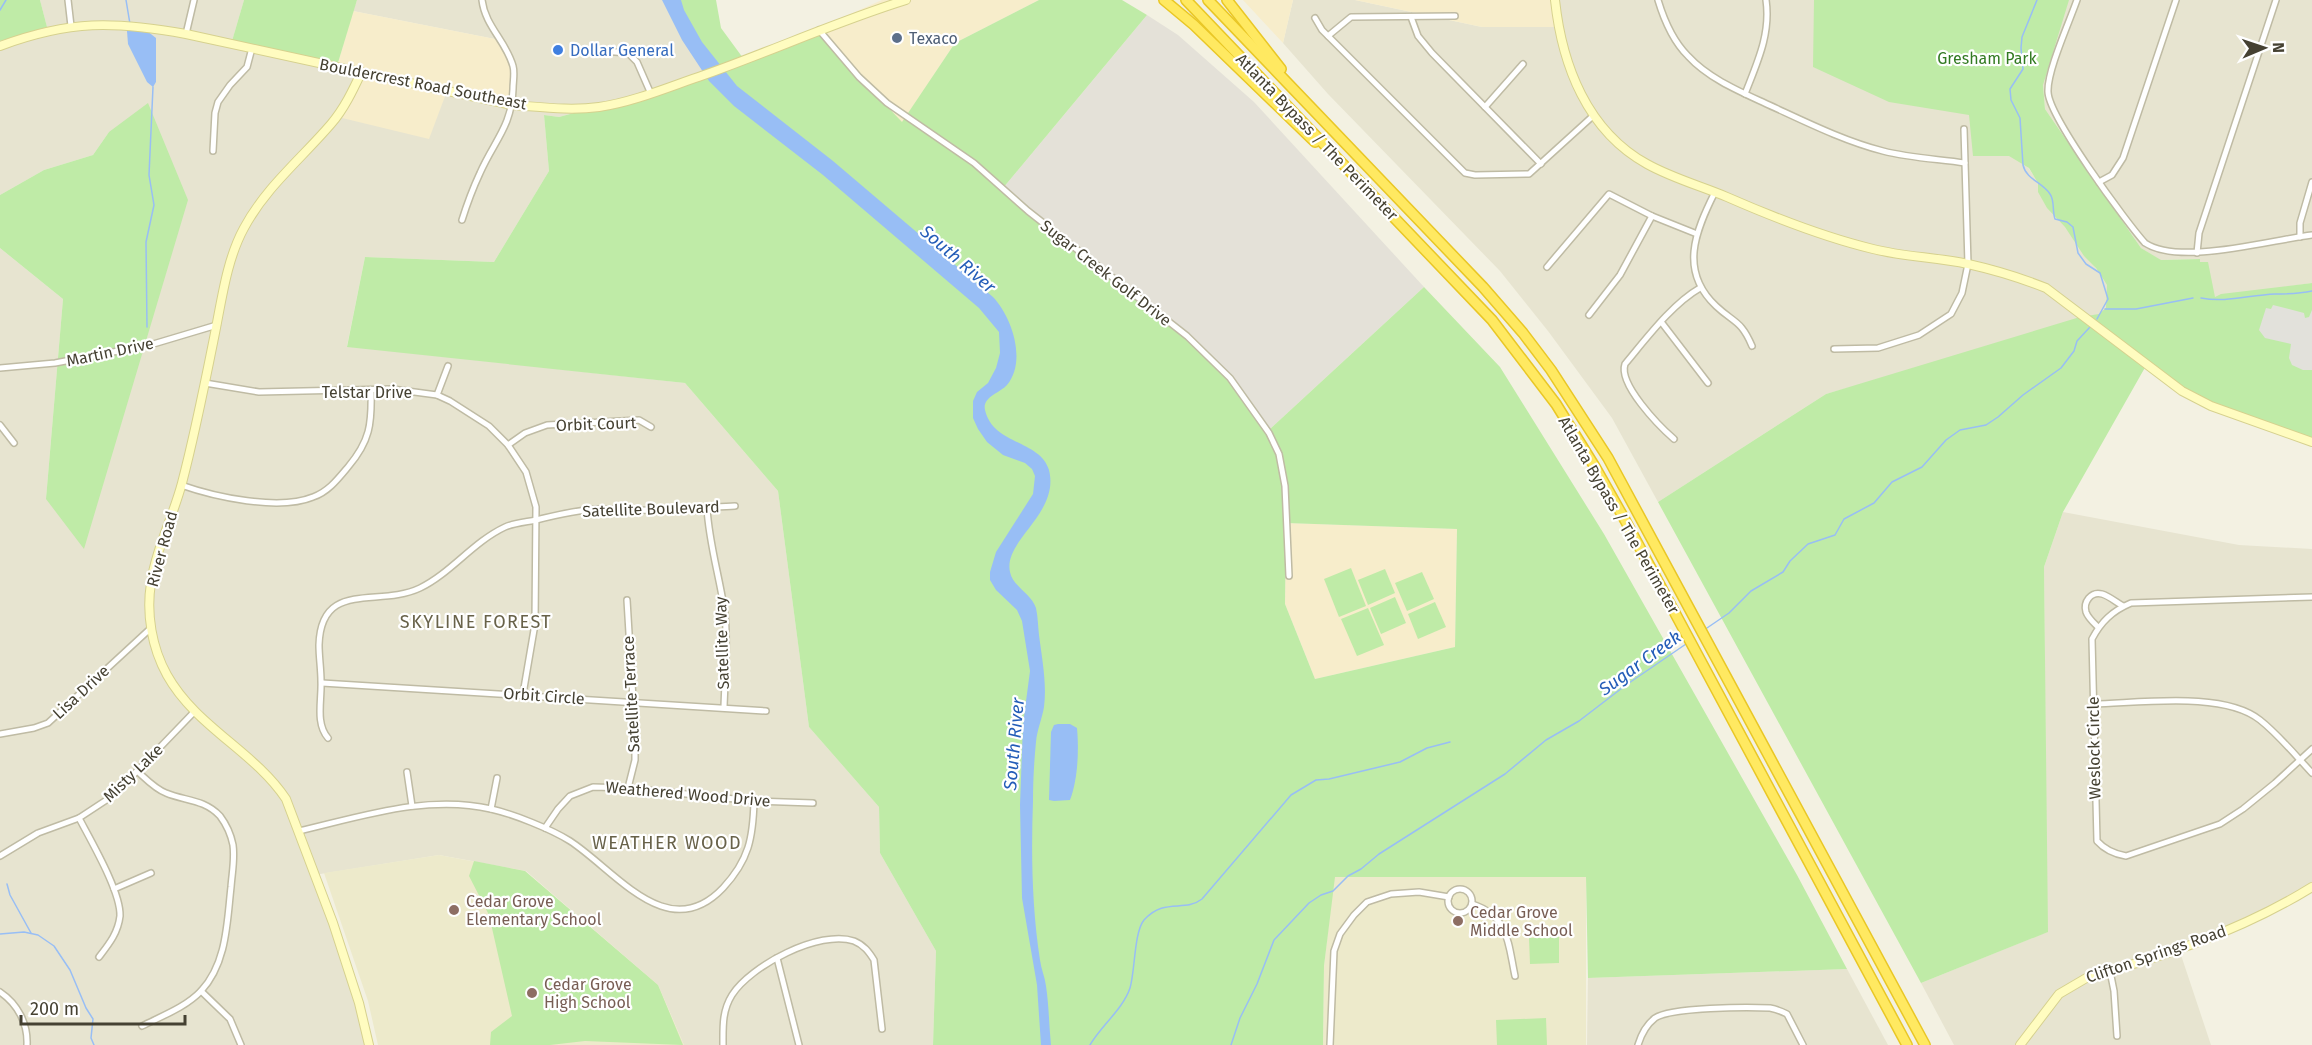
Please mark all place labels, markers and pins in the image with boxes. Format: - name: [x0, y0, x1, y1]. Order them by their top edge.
- place label: Texaco: [909, 29, 958, 48]
- marker: Texaco: [890, 31, 904, 45]
- place label: Dollar General: [570, 41, 674, 60]
- marker: Dollar General: [551, 43, 565, 57]
- place label: Cedar Grove Elementary School: [466, 892, 602, 929]
- marker: Cedar Grove Elementary School: [447, 903, 461, 917]
- place label: Cedar Grove Middle School: [1470, 903, 1573, 940]
- marker: Cedar Grove Middle School: [1451, 914, 1465, 928]
- place label: Cedar Grove High School: [544, 975, 632, 1012]
- marker: Cedar Grove High School: [525, 986, 539, 1000]

